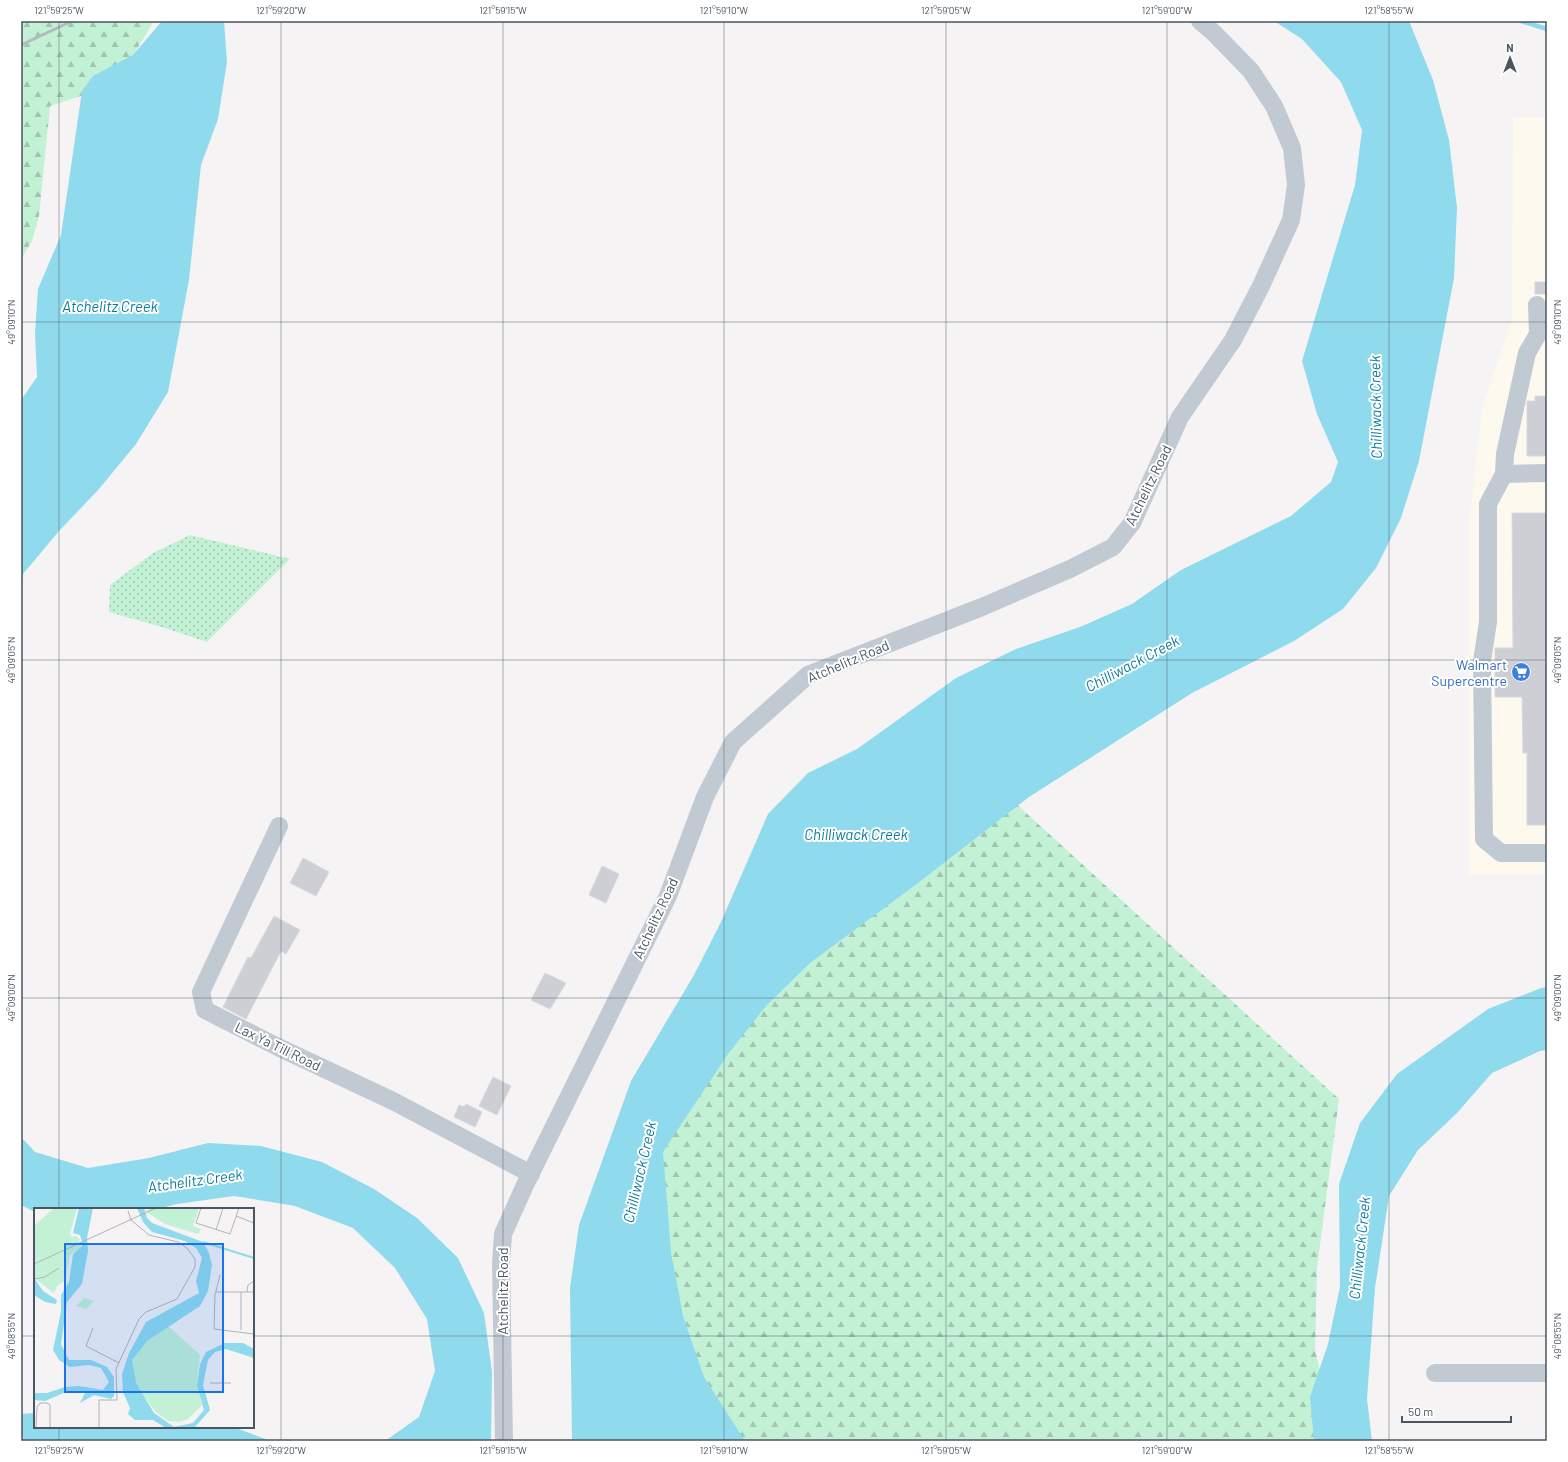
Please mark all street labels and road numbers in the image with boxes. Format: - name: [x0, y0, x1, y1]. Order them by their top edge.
- street label: Atchelitz Road: [1121, 442, 1175, 528]
- street label: Atchelitz Road: [805, 636, 891, 686]
- street label: Atchelitz Road: [629, 875, 681, 961]
- street label: Lax Ya Till Road: [232, 1018, 324, 1074]
- street label: Atchelitz Road: [494, 1247, 511, 1335]

